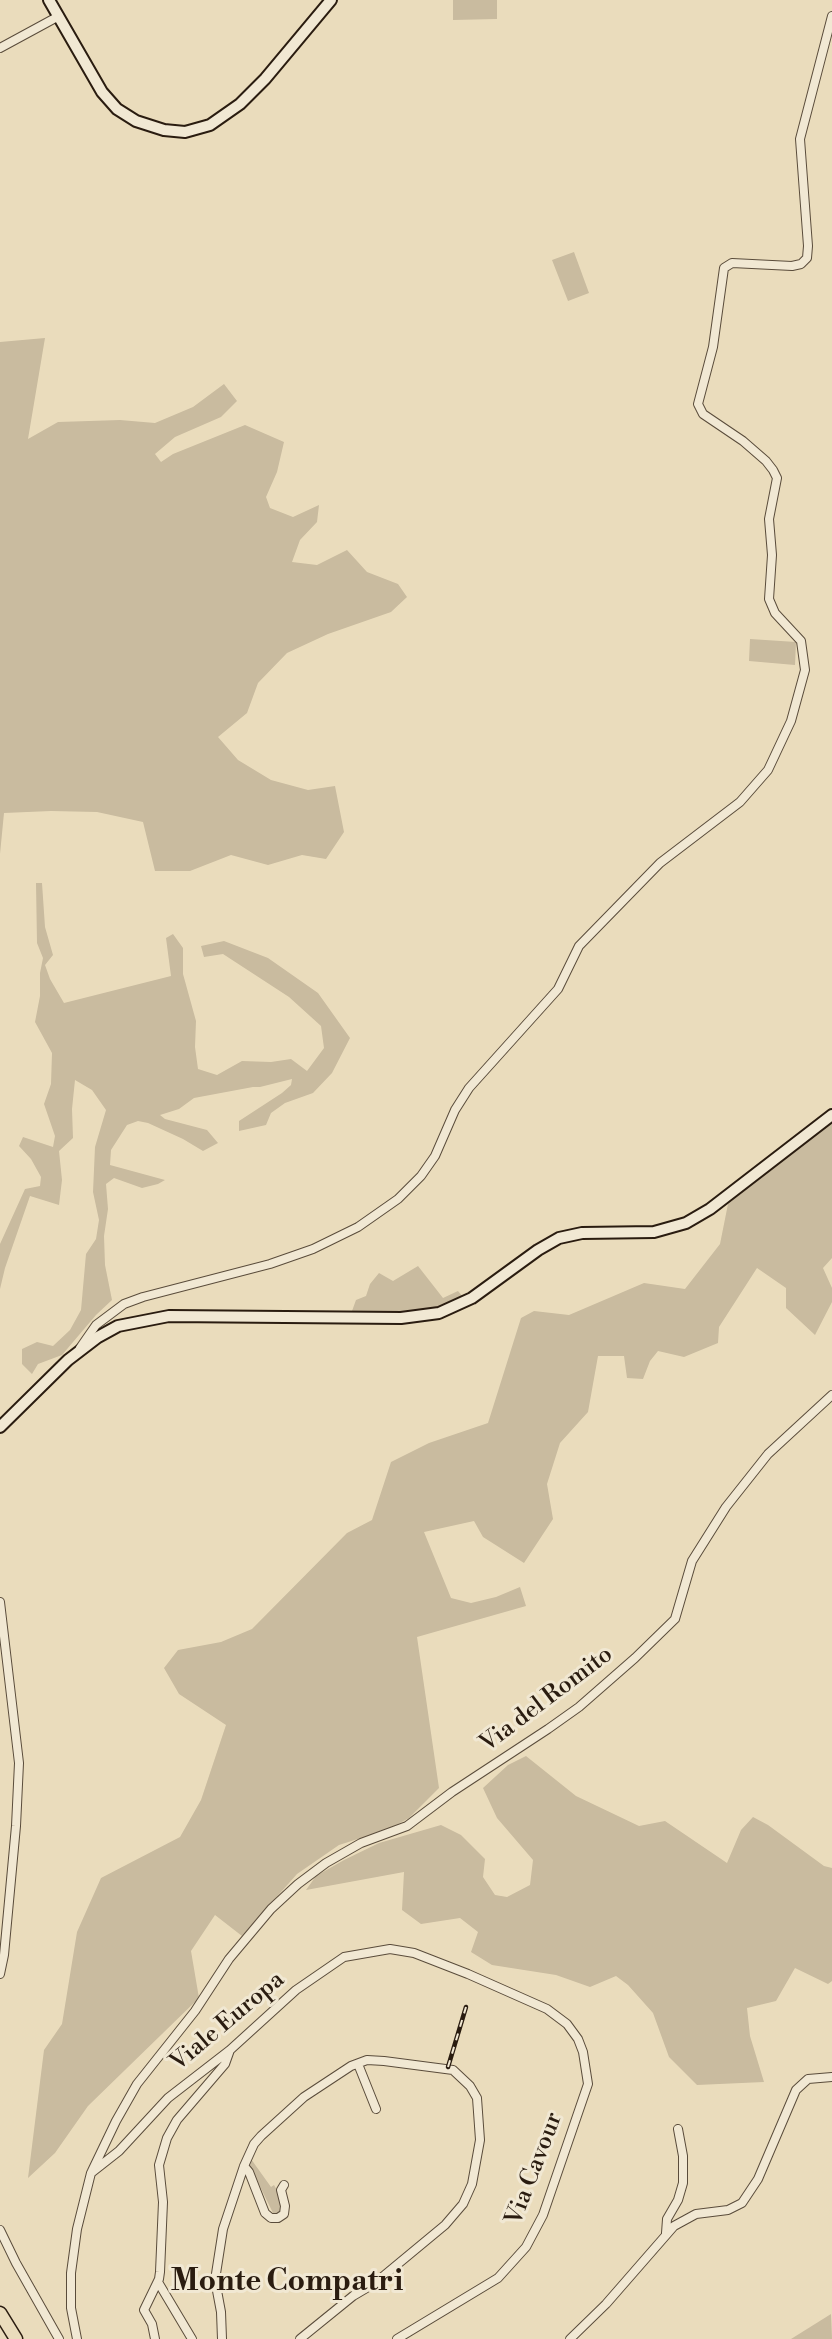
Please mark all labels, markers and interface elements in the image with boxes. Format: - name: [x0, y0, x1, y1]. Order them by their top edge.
- street label: Via del Romito: [475, 1641, 619, 1759]
- street label: Viale Europa: [165, 1966, 291, 2078]
- street label: Via Cavour: [500, 2109, 570, 2229]
- district label: Monte Compatri: [171, 2265, 403, 2301]

